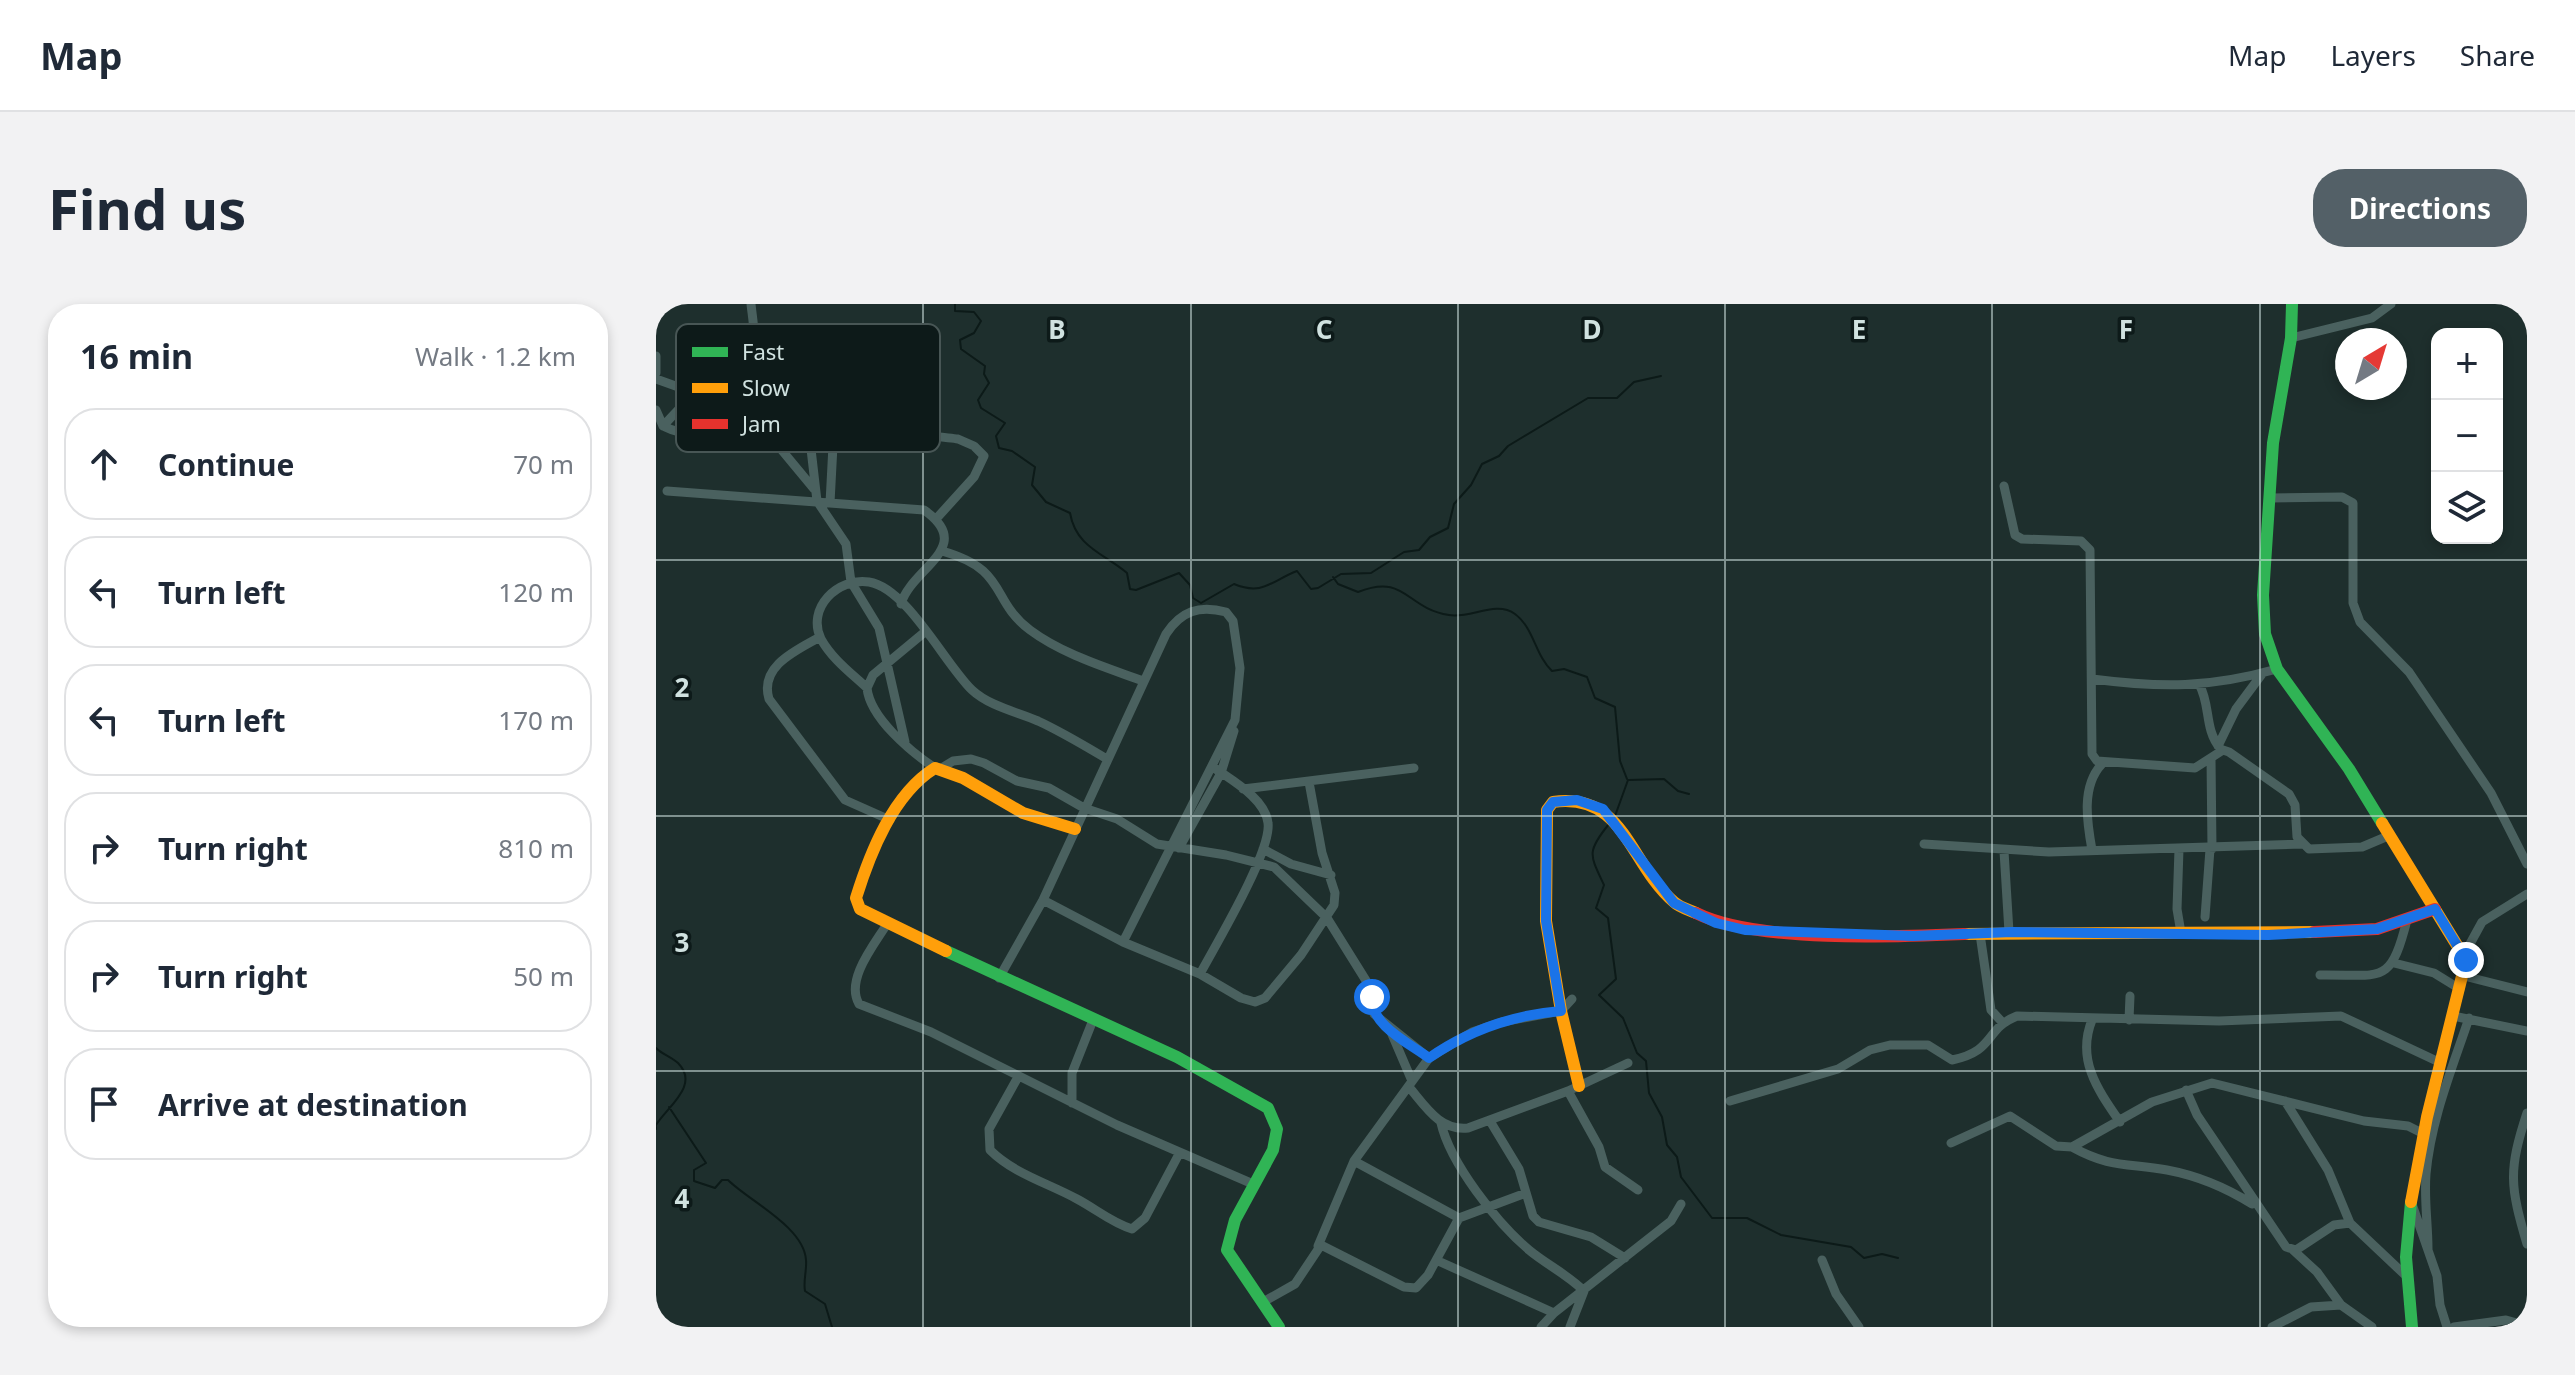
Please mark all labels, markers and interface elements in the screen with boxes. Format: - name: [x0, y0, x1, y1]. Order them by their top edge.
- text: Map: [40, 29, 123, 81]
- text: Map: [2228, 36, 2286, 74]
- text: Layers: [2330, 36, 2416, 74]
- text: Share: [2460, 36, 2535, 74]
- button: Directions: [2313, 169, 2527, 247]
- text: Find us: [48, 170, 246, 246]
- text: B: [1048, 311, 1066, 347]
- text: C: [1316, 311, 1332, 347]
- text: D: [1582, 311, 1602, 347]
- text: E: [1852, 311, 1866, 347]
- text: F: [2119, 311, 2133, 347]
- legend: [676, 324, 940, 452]
- north arrow: [2335, 328, 2407, 400]
- map controls: [2431, 328, 2503, 544]
- button: +: [2431, 328, 2503, 400]
- text: 16 min: [80, 333, 193, 379]
- text: Fast: [742, 336, 784, 366]
- text: Walk · 1.2 km: [415, 338, 576, 374]
- text: Slow: [742, 372, 791, 402]
- button: −: [2431, 400, 2503, 472]
- text: Jam: [740, 408, 781, 438]
- icon: ahead: [82, 442, 126, 486]
- text: Continue: [158, 444, 294, 485]
- text: 70 m: [513, 446, 574, 482]
- button: layers: [2431, 472, 2503, 544]
- icon: left: [82, 570, 126, 614]
- text: Turn left: [158, 572, 286, 613]
- text: 120 m: [498, 574, 574, 610]
- text: 2: [675, 669, 690, 705]
- icon: left: [82, 698, 126, 742]
- text: Turn left: [158, 700, 286, 741]
- text: 170 m: [498, 702, 574, 738]
- icon: right: [82, 826, 126, 870]
- text: Turn right: [158, 828, 308, 869]
- text: 810 m: [498, 830, 574, 866]
- text: 3: [675, 924, 689, 960]
- route end: [2448, 942, 2484, 978]
- icon: right: [82, 954, 126, 998]
- text: Turn right: [158, 956, 308, 997]
- text: 50 m: [513, 958, 574, 994]
- route start: [1354, 979, 1390, 1015]
- icon: arrive: [82, 1082, 126, 1126]
- text: Arrive at destination: [158, 1084, 468, 1125]
- text: 4: [675, 1180, 690, 1216]

